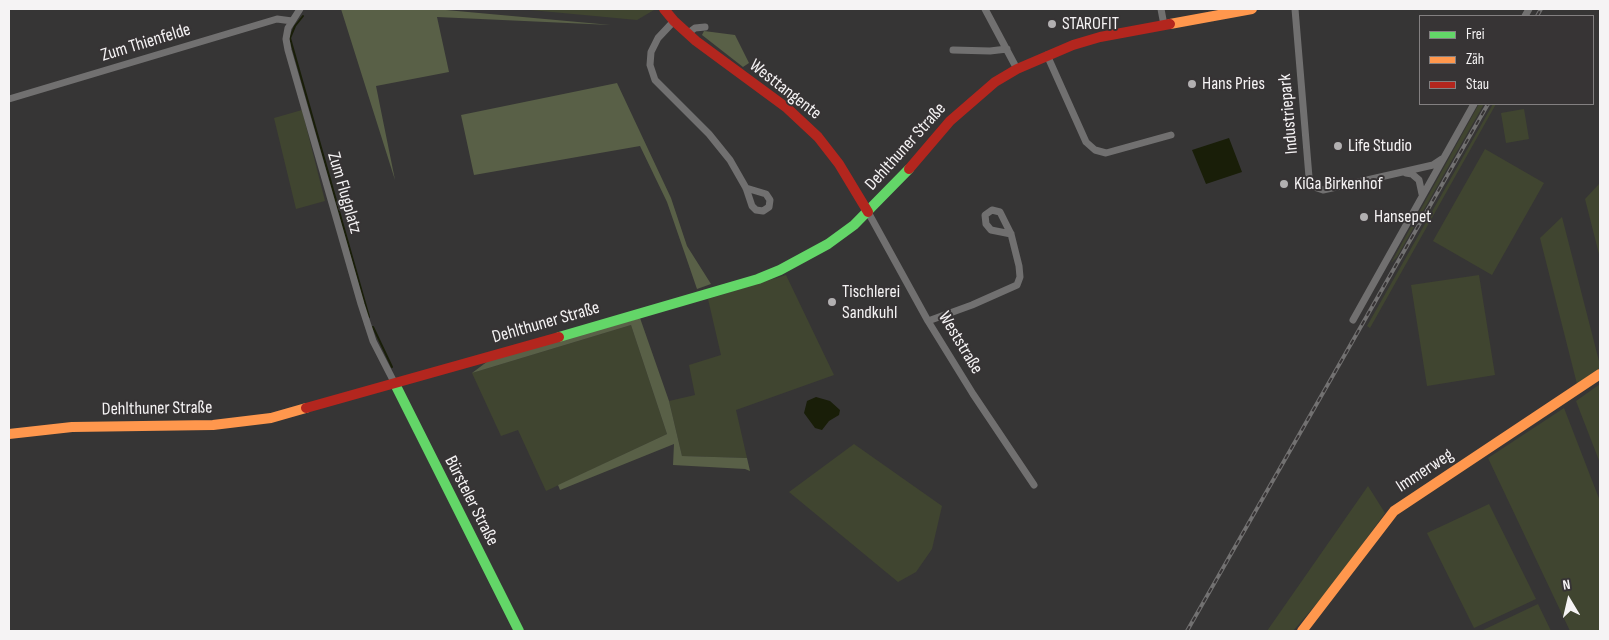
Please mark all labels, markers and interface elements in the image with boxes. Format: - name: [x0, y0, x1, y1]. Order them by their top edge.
- place label: STAROFIT: [1062, 13, 1119, 35]
- legend: [1419, 15, 1594, 105]
- marker: STAROFIT: [1046, 18, 1058, 30]
- street label: Zum Thienfelde: [99, 19, 193, 67]
- text: Frei: [1466, 25, 1485, 44]
- text: Zäh: [1466, 50, 1484, 69]
- street label: Westtangente: [745, 55, 825, 125]
- place label: Hans Pries: [1202, 73, 1265, 95]
- street label: Industriepark: [1275, 73, 1303, 155]
- text: Stau: [1466, 75, 1489, 94]
- marker: Hans Pries: [1186, 78, 1198, 90]
- street label: Dehlthuner Straße: [861, 99, 951, 195]
- place label: Life Studio: [1348, 135, 1412, 157]
- marker: Life Studio: [1332, 140, 1344, 152]
- street label: Zum Flugplatz: [322, 150, 366, 236]
- place label: KiGa Birkenhof: [1294, 173, 1383, 195]
- marker: KiGa Birkenhof: [1278, 178, 1290, 190]
- place label: Hansepet: [1374, 206, 1432, 228]
- marker: Hansepet: [1358, 211, 1370, 223]
- place label: Tischlerei Sandkuhl: [842, 281, 900, 324]
- marker: Tischlerei Sandkuhl: [826, 296, 838, 308]
- street label: Dehlthuner Straße: [490, 297, 602, 349]
- street label: Weststraße: [933, 308, 987, 378]
- street label: Dehlthuner Straße: [102, 397, 212, 421]
- street label: Immerweg: [1392, 445, 1458, 497]
- street label: Bürsteler Straße: [439, 452, 503, 550]
- north arrow: [1544, 575, 1594, 625]
- text: N: [1562, 576, 1572, 594]

